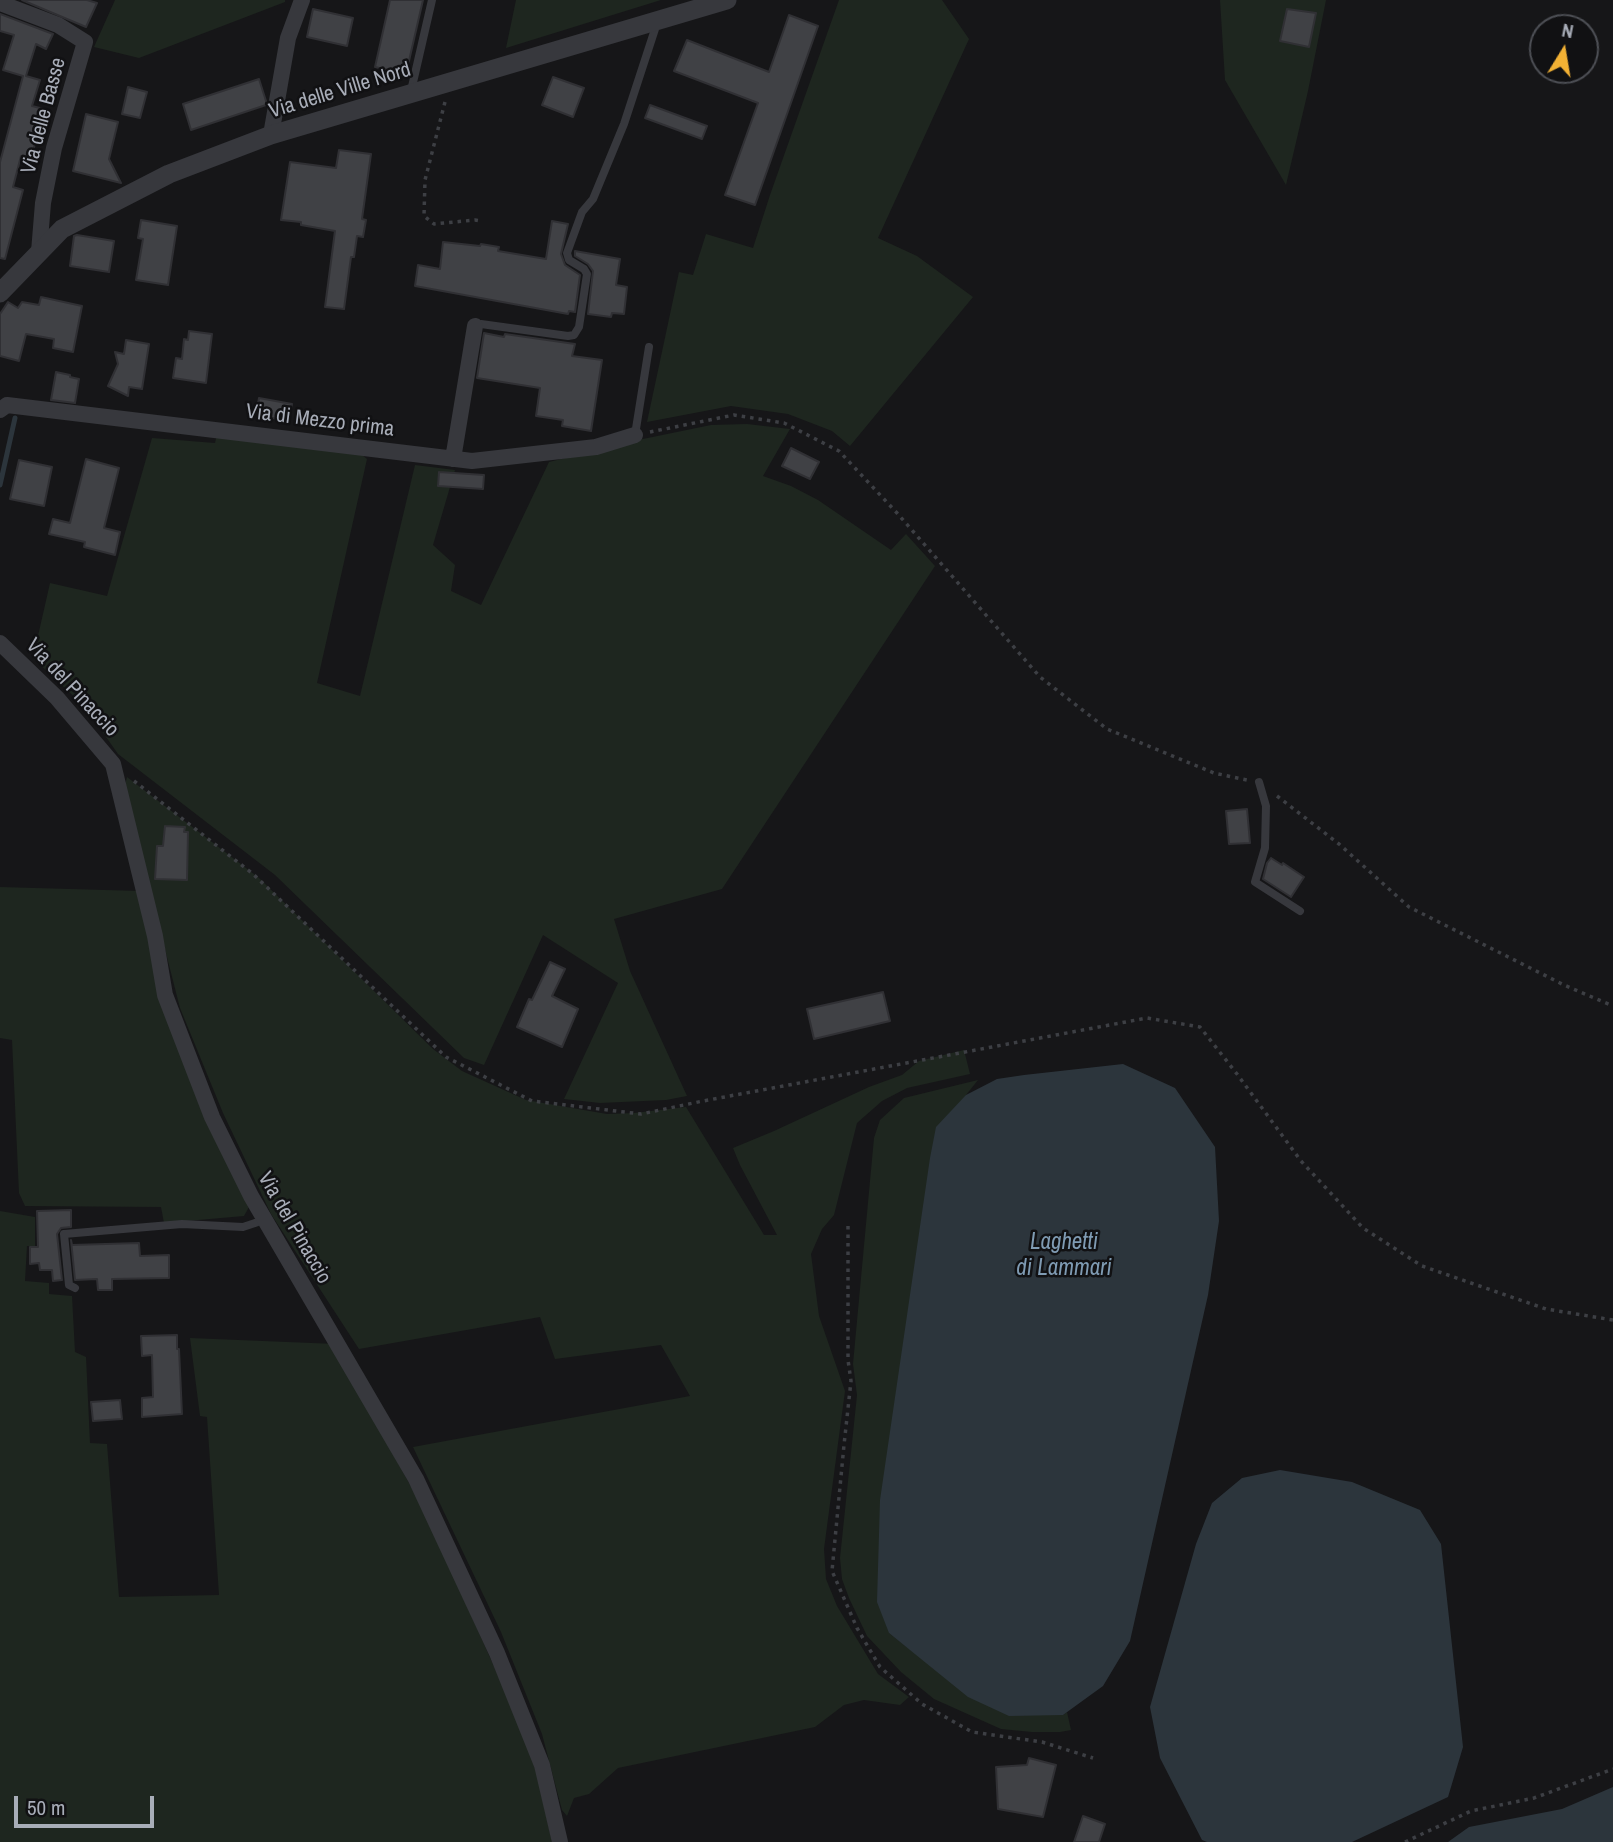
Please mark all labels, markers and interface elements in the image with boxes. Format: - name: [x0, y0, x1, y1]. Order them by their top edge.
- north arrow: [1529, 14, 1599, 84]
- text: N: [1560, 17, 1576, 44]
- street label: Via delle Basse: [16, 55, 72, 177]
- street label: Via delle Ville Nord: [266, 57, 414, 125]
- street label: Via di Mezzo prima: [245, 399, 395, 443]
- street label: Via del Pinaccio: [20, 634, 124, 742]
- street label: Via del Pinaccio: [252, 1168, 336, 1288]
- water label: Laghetti di Lammari: [1016, 1229, 1112, 1283]
- scale bar: [18, 1783, 158, 1827]
- text: 50 m: [27, 1793, 65, 1822]

